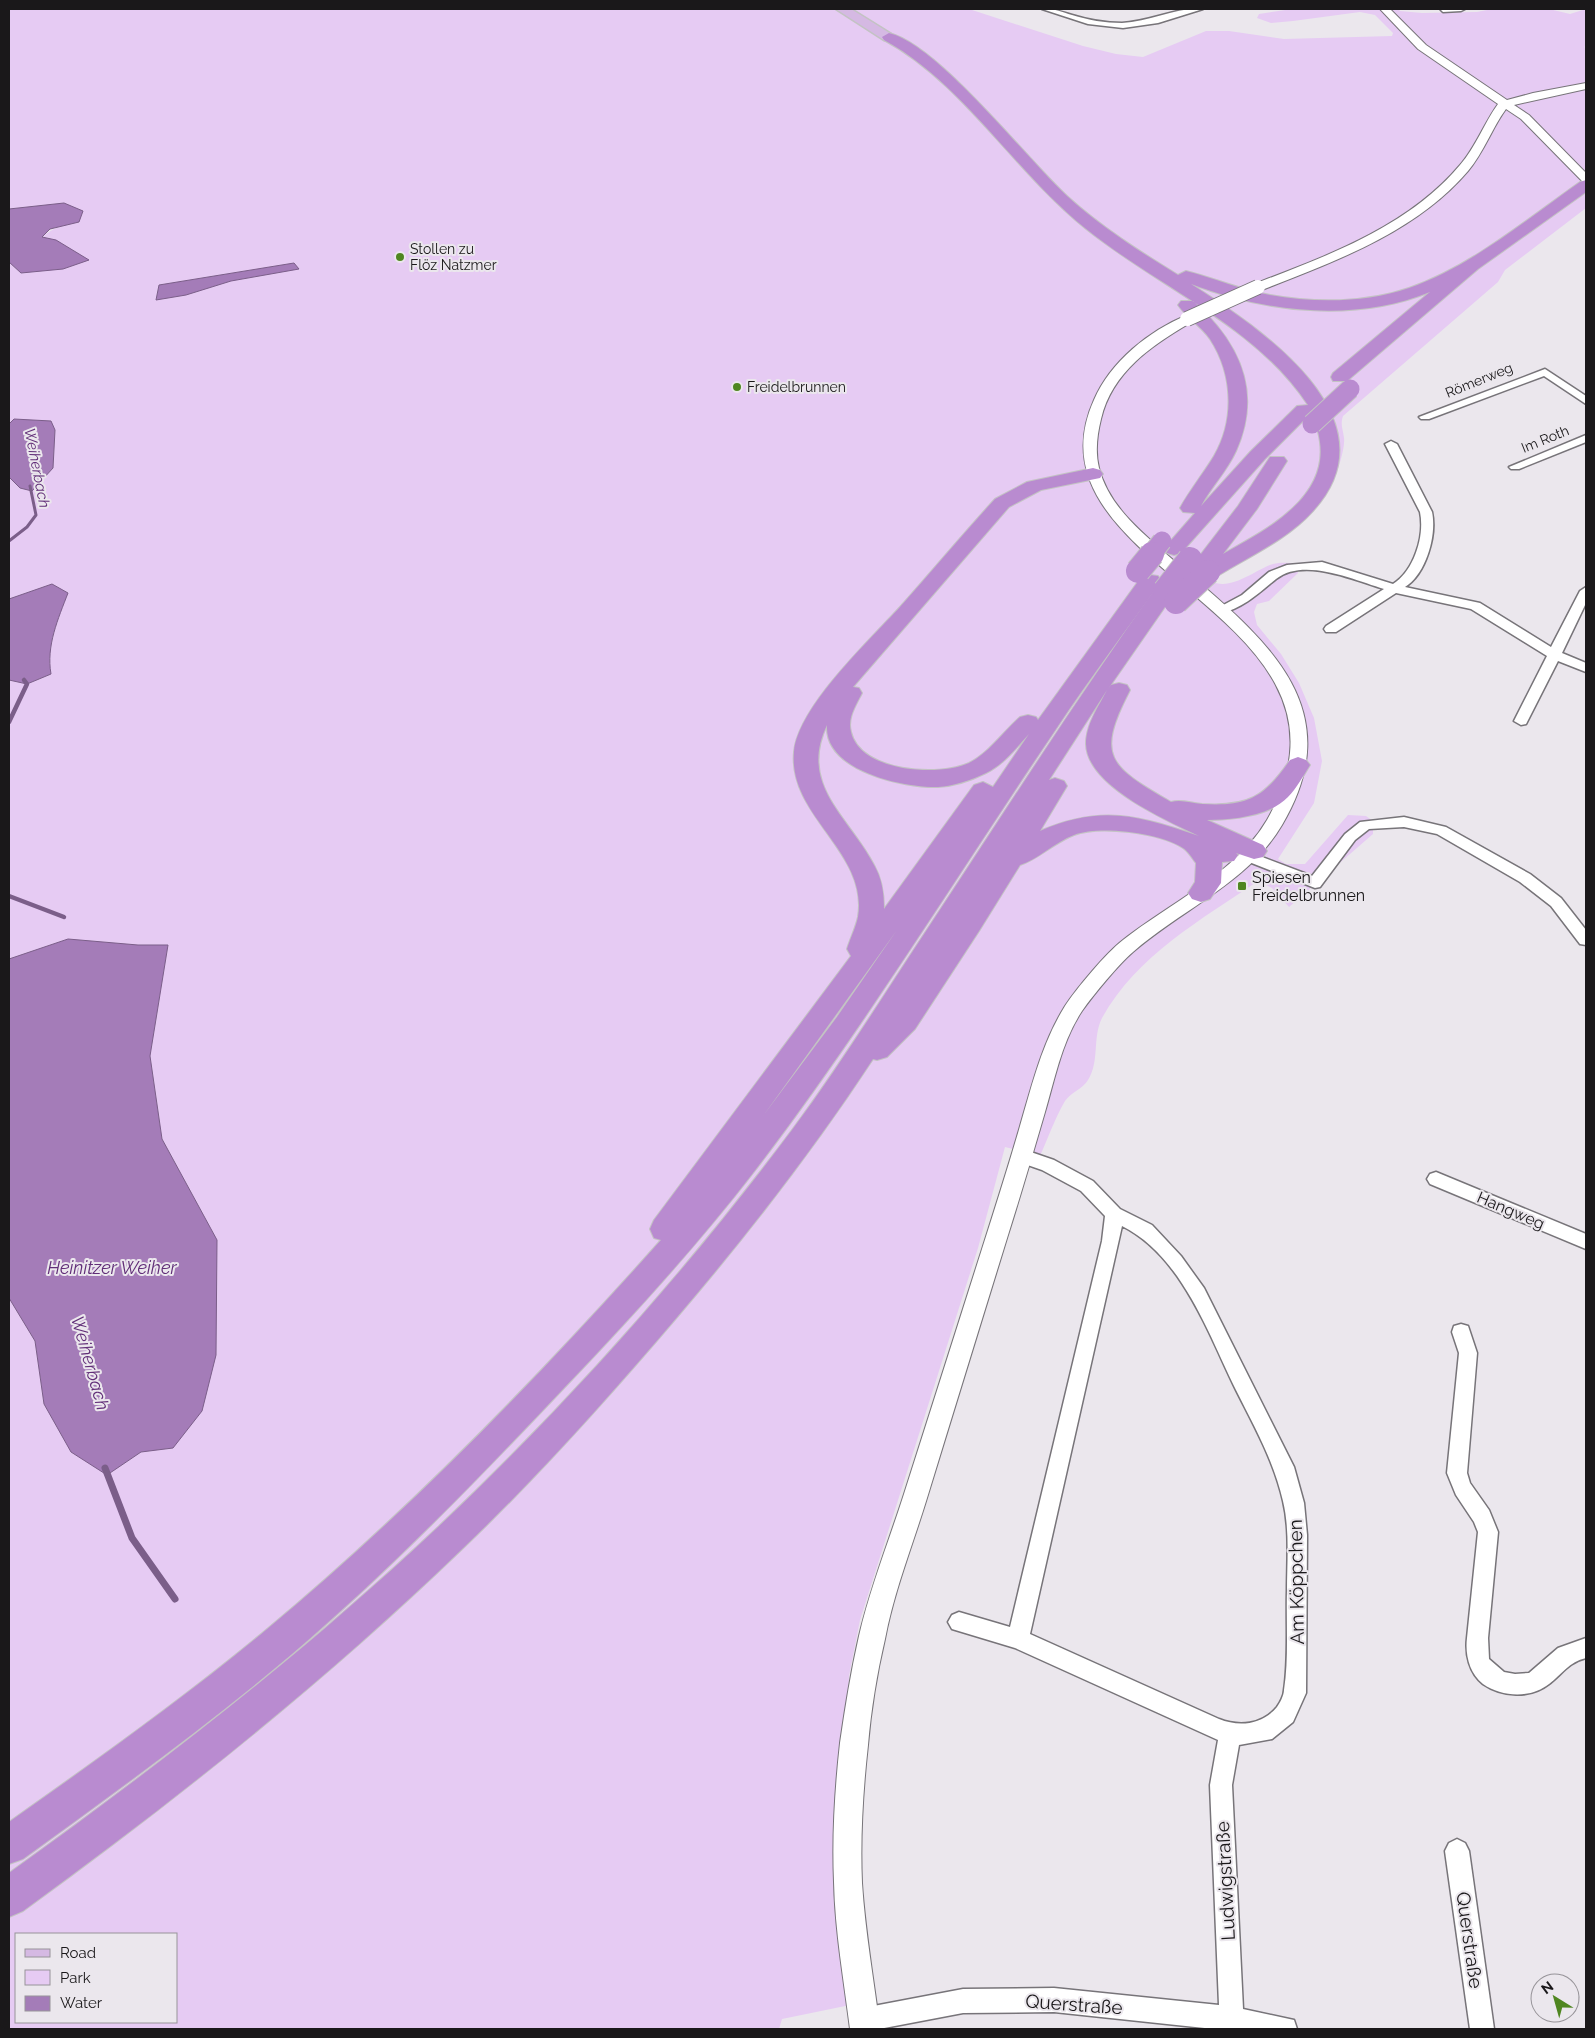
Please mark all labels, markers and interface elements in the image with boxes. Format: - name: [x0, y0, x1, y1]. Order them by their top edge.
- place label: Stollen zu Flöz Natzmer: [410, 241, 497, 273]
- marker: Stollen zu Flöz Natzmer: [394, 251, 406, 263]
- street label: Römerweg: [1443, 359, 1515, 401]
- place label: Freidelbrunnen: [747, 379, 846, 395]
- marker: Freidelbrunnen: [731, 381, 743, 393]
- street label: Im Roth: [1519, 422, 1571, 456]
- water label: Weiherbach: [20, 427, 54, 509]
- place label: Spiesen Freidelbrunnen: [1252, 868, 1365, 905]
- marker: Spiesen Freidelbrunnen: [1236, 880, 1248, 892]
- street label: Hangweg: [1474, 1188, 1548, 1233]
- water label: Heinitzer Weiher: [47, 1257, 178, 1278]
- water label: Weiherbach: [67, 1313, 114, 1412]
- street label: Am Köppchen: [1284, 1519, 1308, 1645]
- street label: Ludwigstraße: [1211, 1821, 1239, 1941]
- street label: Querstraße: [1452, 1890, 1488, 1990]
- legend: [15, 1933, 178, 2023]
- text: Road: [60, 1944, 96, 1962]
- text: Park: [60, 1969, 91, 1987]
- north arrow: [1530, 1973, 1580, 2023]
- text: N: [1538, 1978, 1556, 1997]
- street label: Querstraße: [1025, 1990, 1123, 2018]
- text: Water: [60, 1994, 103, 2012]

